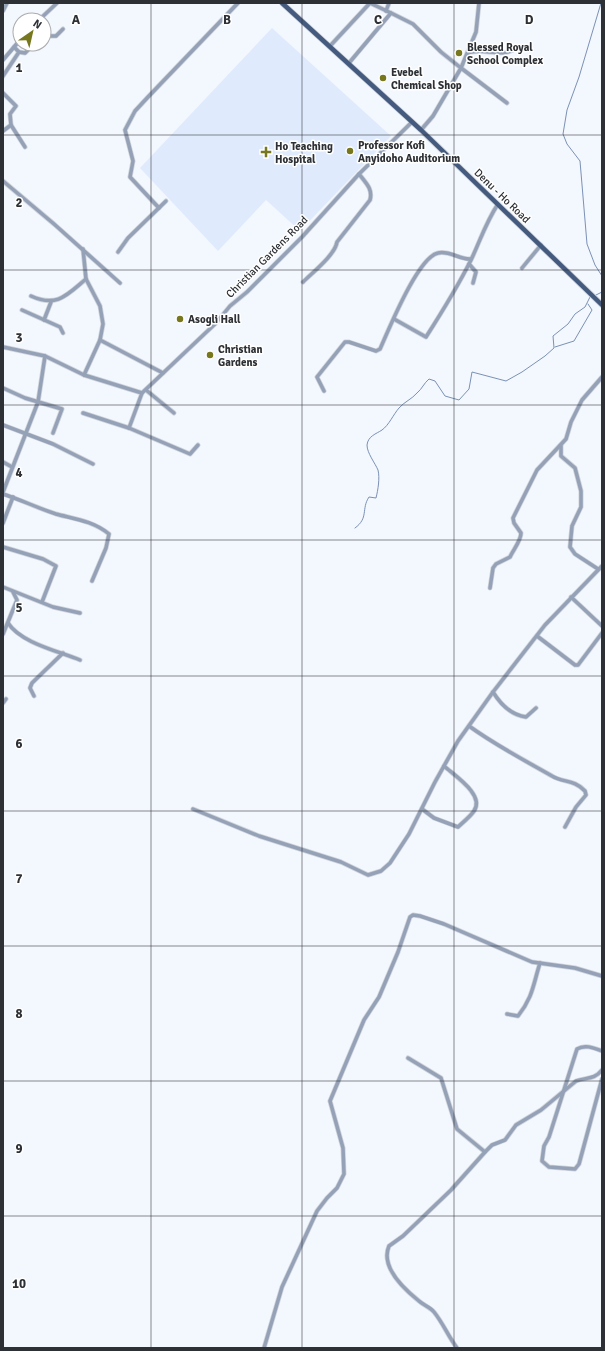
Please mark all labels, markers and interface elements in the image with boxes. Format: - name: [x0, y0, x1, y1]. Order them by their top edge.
- north arrow: [12, 12, 52, 52]
- text: A: [72, 12, 81, 28]
- text: B: [223, 12, 231, 28]
- text: C: [374, 12, 382, 28]
- text: D: [525, 12, 534, 28]
- text: N: [31, 17, 44, 32]
- place label: Blessed Royal School Complex: [467, 41, 544, 67]
- marker: Blessed Royal School Complex: [454, 48, 464, 58]
- text: 1: [15, 60, 23, 76]
- place label: Evebel Chemical Shop: [391, 66, 462, 92]
- marker: Evebel Chemical Shop: [378, 73, 388, 83]
- place label: Professor Kofi Anyidoho Auditorium: [358, 139, 460, 165]
- place label: Ho Teaching Hospital: [275, 140, 333, 166]
- marker: Ho Teaching Hospital: [260, 146, 272, 158]
- marker: Professor Kofi Anyidoho Auditorium: [345, 146, 355, 156]
- street label: Denu - Ho Road: [471, 166, 533, 226]
- text: 2: [15, 195, 23, 211]
- street label: Christian Gardens Road: [223, 213, 311, 301]
- place label: Asogli Hall: [188, 313, 241, 326]
- marker: Asogli Hall: [175, 314, 185, 324]
- text: 3: [15, 330, 23, 346]
- place label: Christian Gardens: [218, 343, 262, 369]
- marker: Christian Gardens: [205, 350, 215, 360]
- text: 4: [15, 465, 23, 481]
- text: 5: [15, 600, 23, 616]
- text: 6: [15, 736, 23, 752]
- text: 7: [15, 871, 23, 887]
- text: 8: [15, 1006, 23, 1022]
- text: 9: [15, 1141, 23, 1157]
- text: 10: [12, 1276, 26, 1292]

